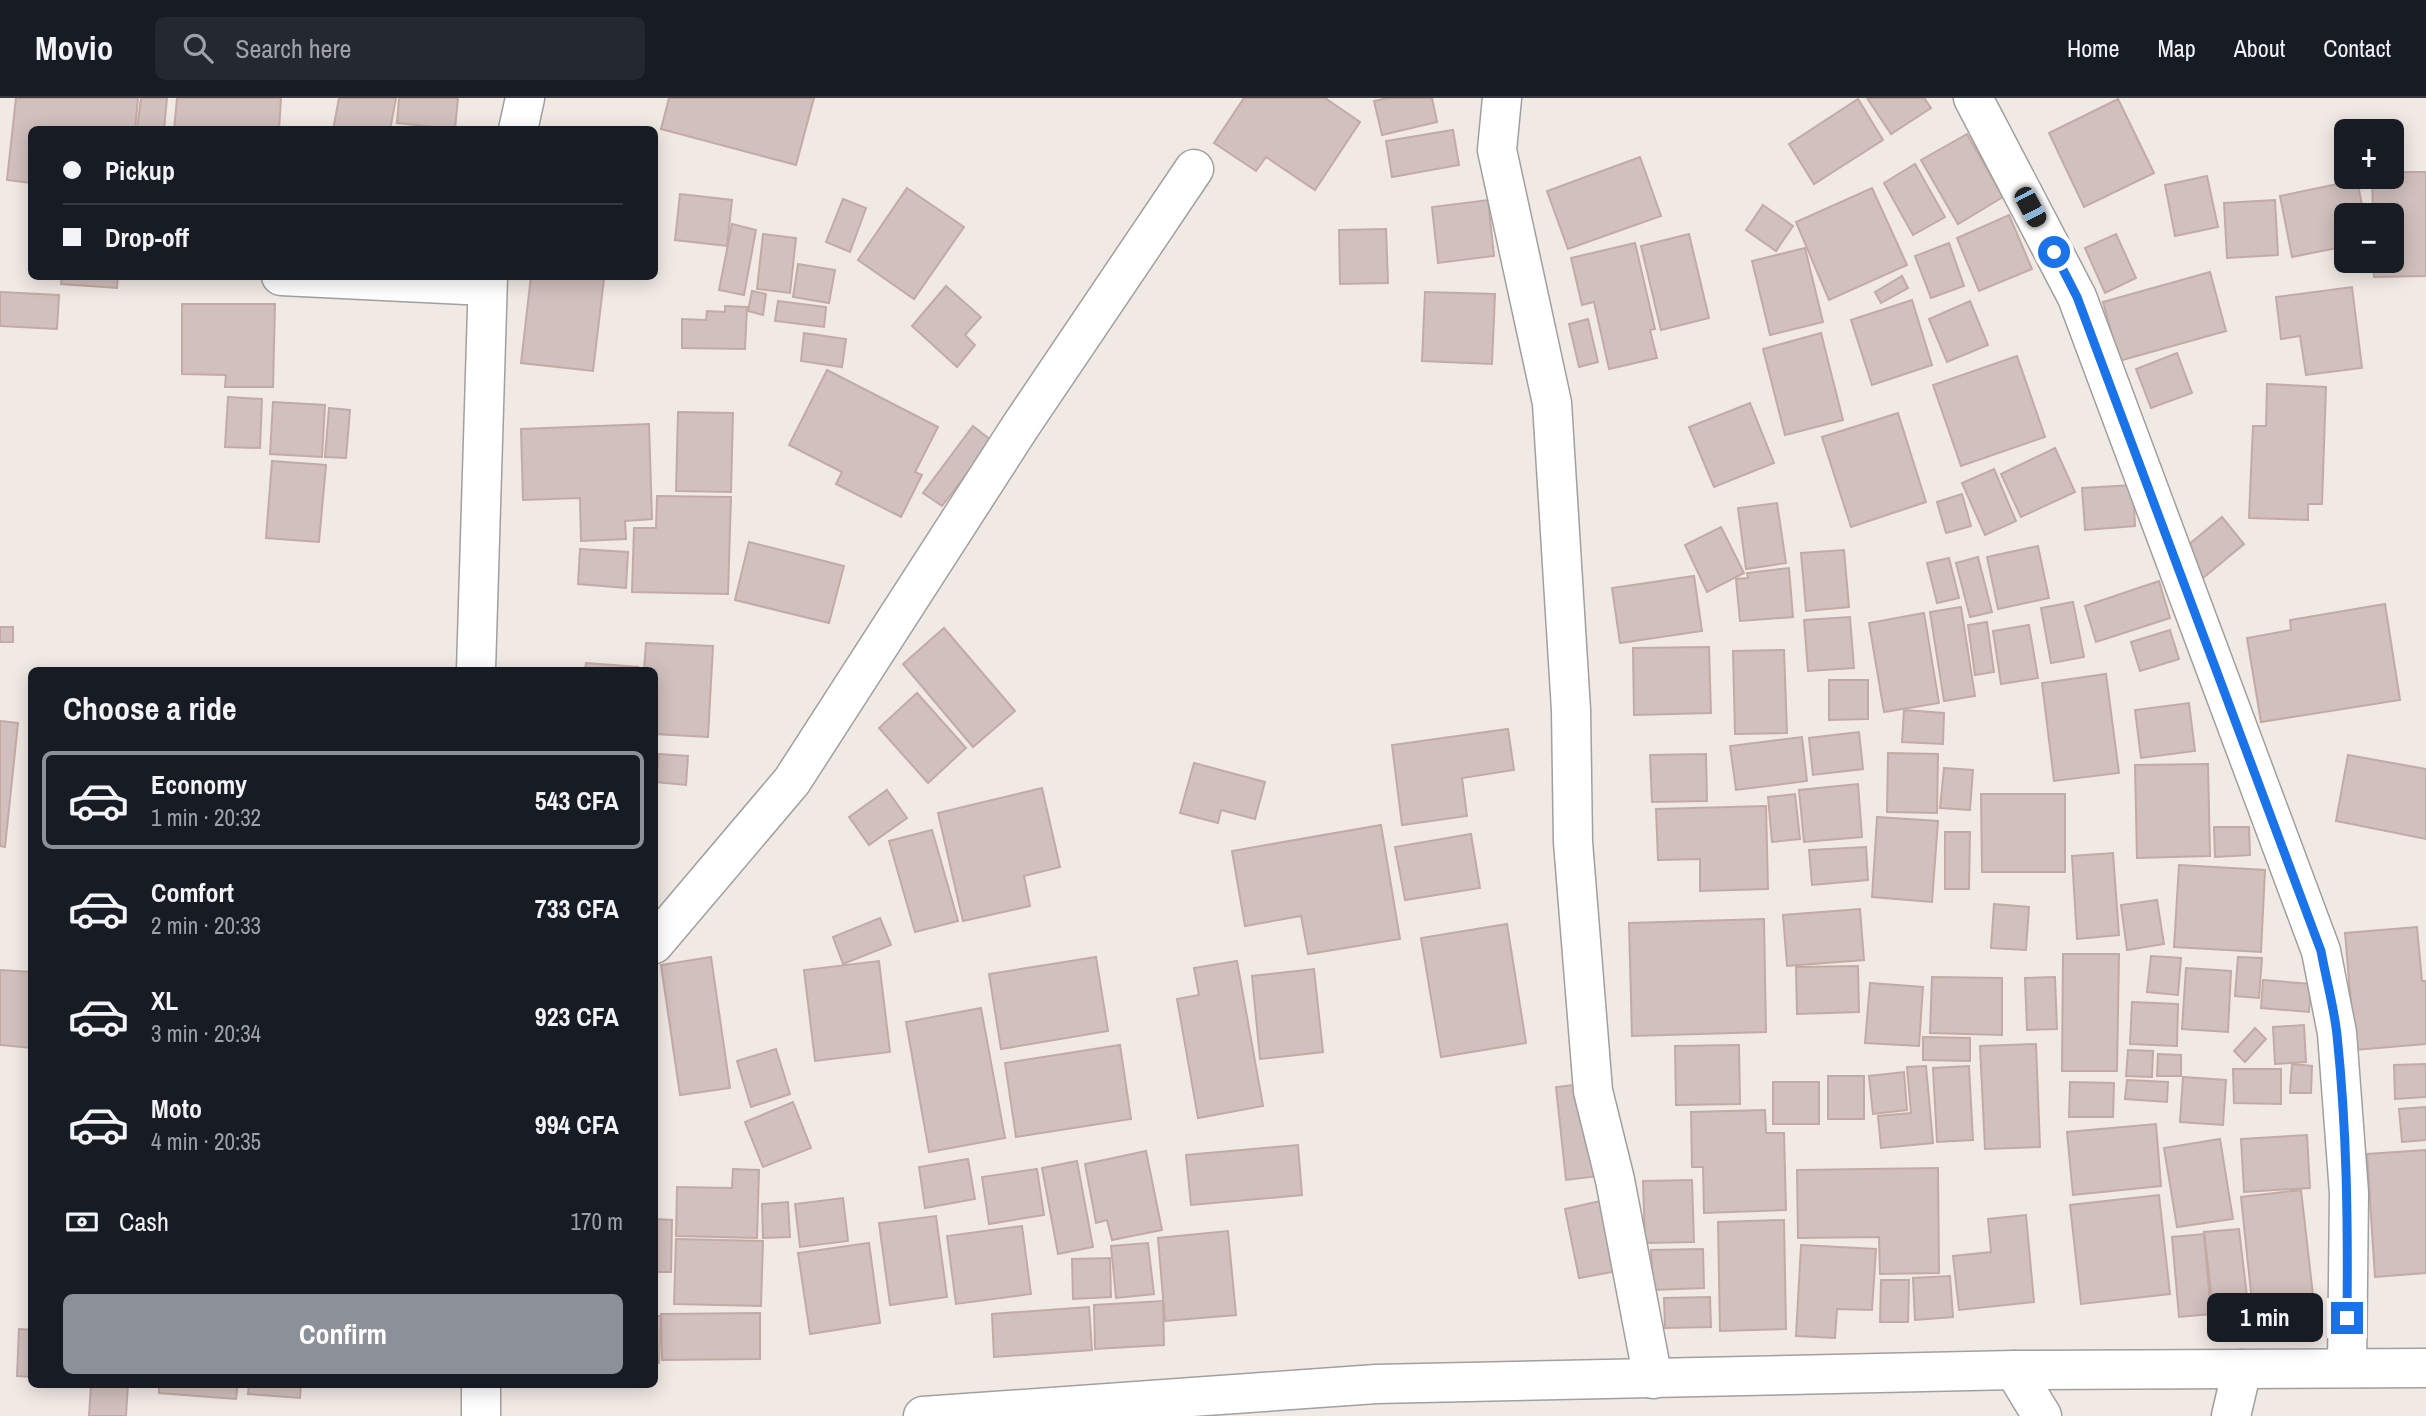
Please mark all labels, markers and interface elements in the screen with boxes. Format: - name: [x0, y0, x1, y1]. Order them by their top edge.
- search box: [155, 17, 645, 80]
- text: Movio: [35, 26, 113, 70]
- icon: search: [179, 29, 217, 67]
- text: Search here: [235, 31, 351, 66]
- text: Home: [2067, 32, 2119, 64]
- text: Map: [2157, 32, 2196, 64]
- text: About: [2234, 32, 2285, 64]
- text: Contact: [2323, 32, 2391, 64]
- map controls: [2334, 119, 2404, 273]
- button: +: [2334, 119, 2404, 189]
- text: Pickup: [105, 153, 175, 188]
- car: [2011, 184, 2050, 230]
- button: −: [2334, 203, 2404, 273]
- text: Drop-off: [105, 220, 189, 255]
- route start: [2038, 236, 2070, 268]
- text: Choose a ride: [63, 687, 237, 730]
- text: Economy: [151, 767, 247, 802]
- icon: car: [67, 769, 130, 832]
- text: 543 CFA: [535, 783, 619, 818]
- text: 1 min · 20:32: [151, 802, 261, 833]
- text: Comfort: [151, 875, 234, 910]
- icon: car: [67, 877, 130, 940]
- text: 733 CFA: [535, 891, 619, 926]
- text: 2 min · 20:33: [151, 910, 261, 941]
- text: XL: [151, 983, 178, 1018]
- icon: car: [67, 985, 130, 1048]
- text: 923 CFA: [535, 999, 619, 1034]
- text: 3 min · 20:34: [151, 1018, 261, 1049]
- text: Moto: [151, 1091, 202, 1126]
- icon: car: [67, 1093, 130, 1156]
- text: 994 CFA: [535, 1107, 619, 1142]
- text: 4 min · 20:35: [151, 1126, 261, 1157]
- icon: cash: [63, 1203, 101, 1241]
- text: Cash: [119, 1204, 169, 1239]
- text: 170 m: [571, 1206, 623, 1237]
- button: Confirm: [63, 1294, 623, 1374]
- callout: 1 min: [2207, 1294, 2322, 1342]
- text: 1 min: [2240, 1302, 2290, 1333]
- route end: [2331, 1302, 2363, 1334]

